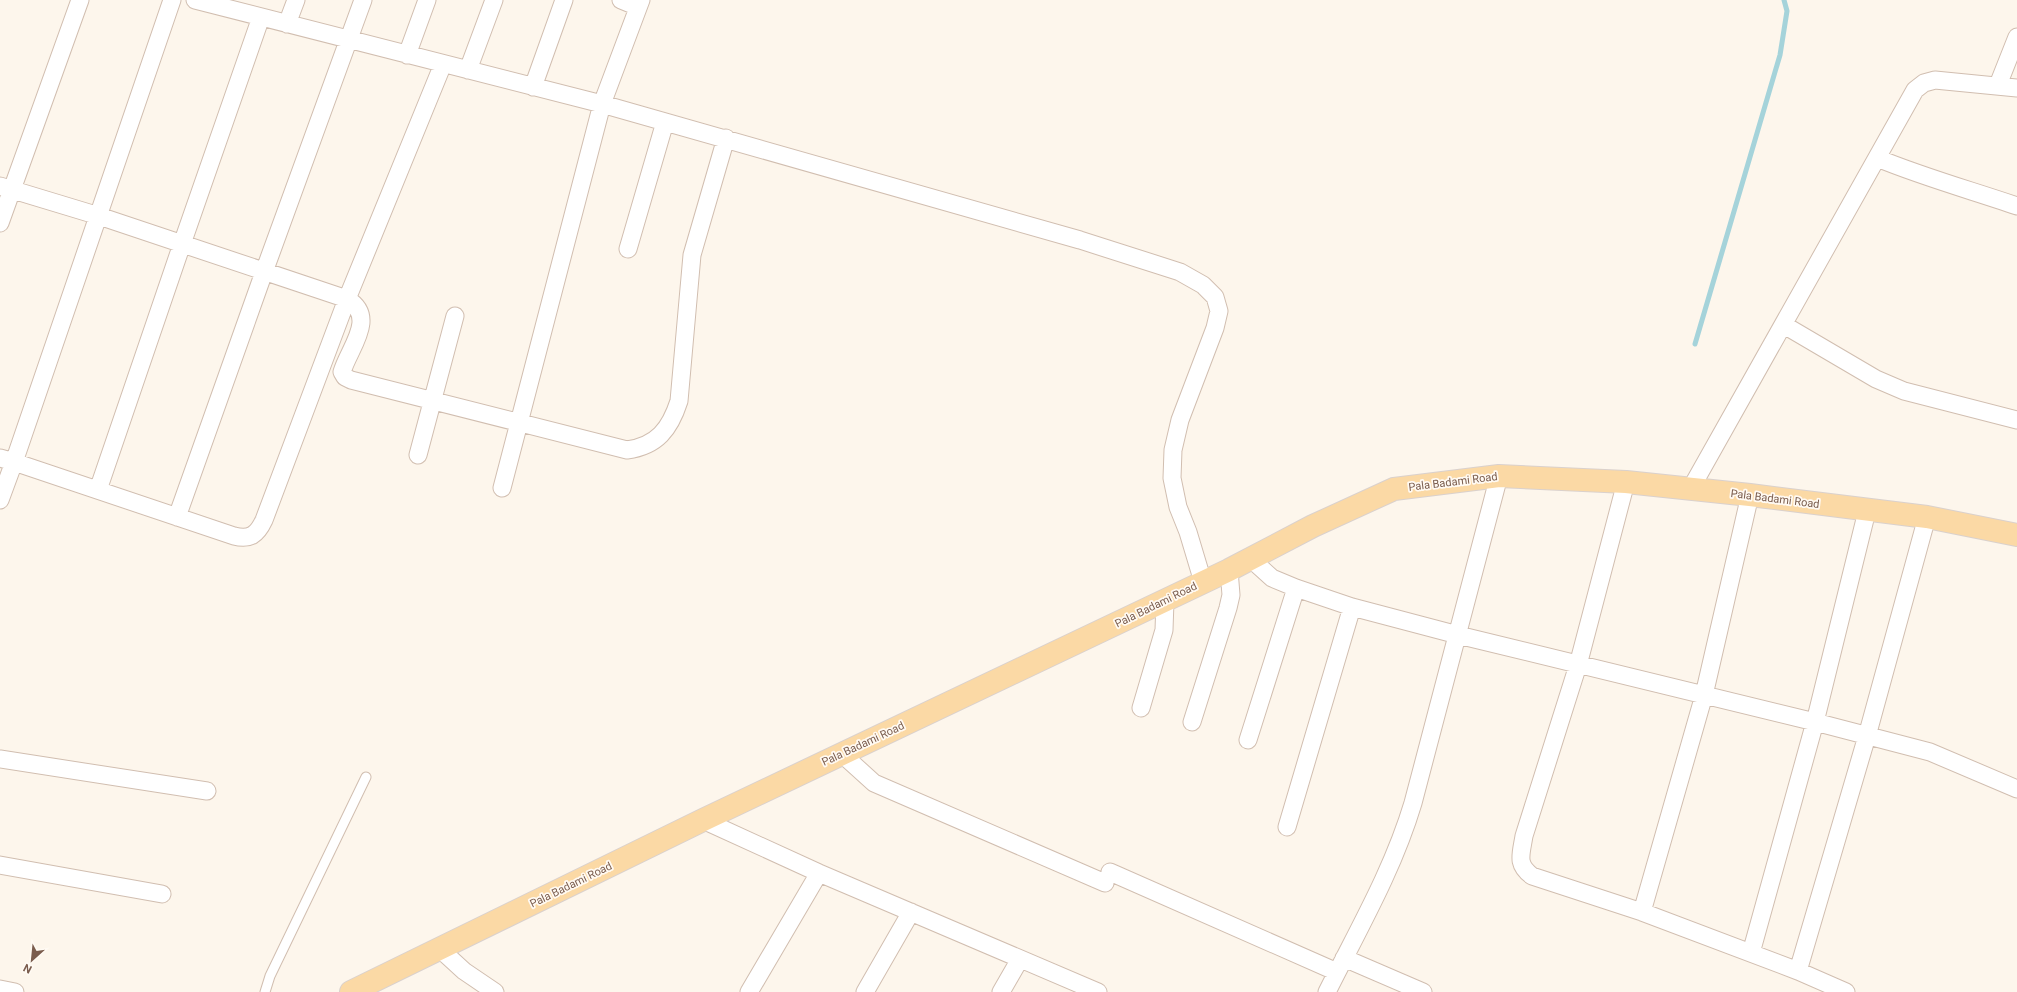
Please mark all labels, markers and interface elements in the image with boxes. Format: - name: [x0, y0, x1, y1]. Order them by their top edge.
- street label: Pala Badami Road: [1408, 470, 1498, 494]
- street label: Pala Badami Road: [1730, 487, 1820, 511]
- street label: Pala Badami Road: [1113, 580, 1199, 630]
- street label: Pala Badami Road: [820, 719, 906, 769]
- street label: Pala Badami Road: [528, 860, 614, 910]
- north arrow: [12, 940, 52, 980]
- text: N: [21, 961, 34, 976]

